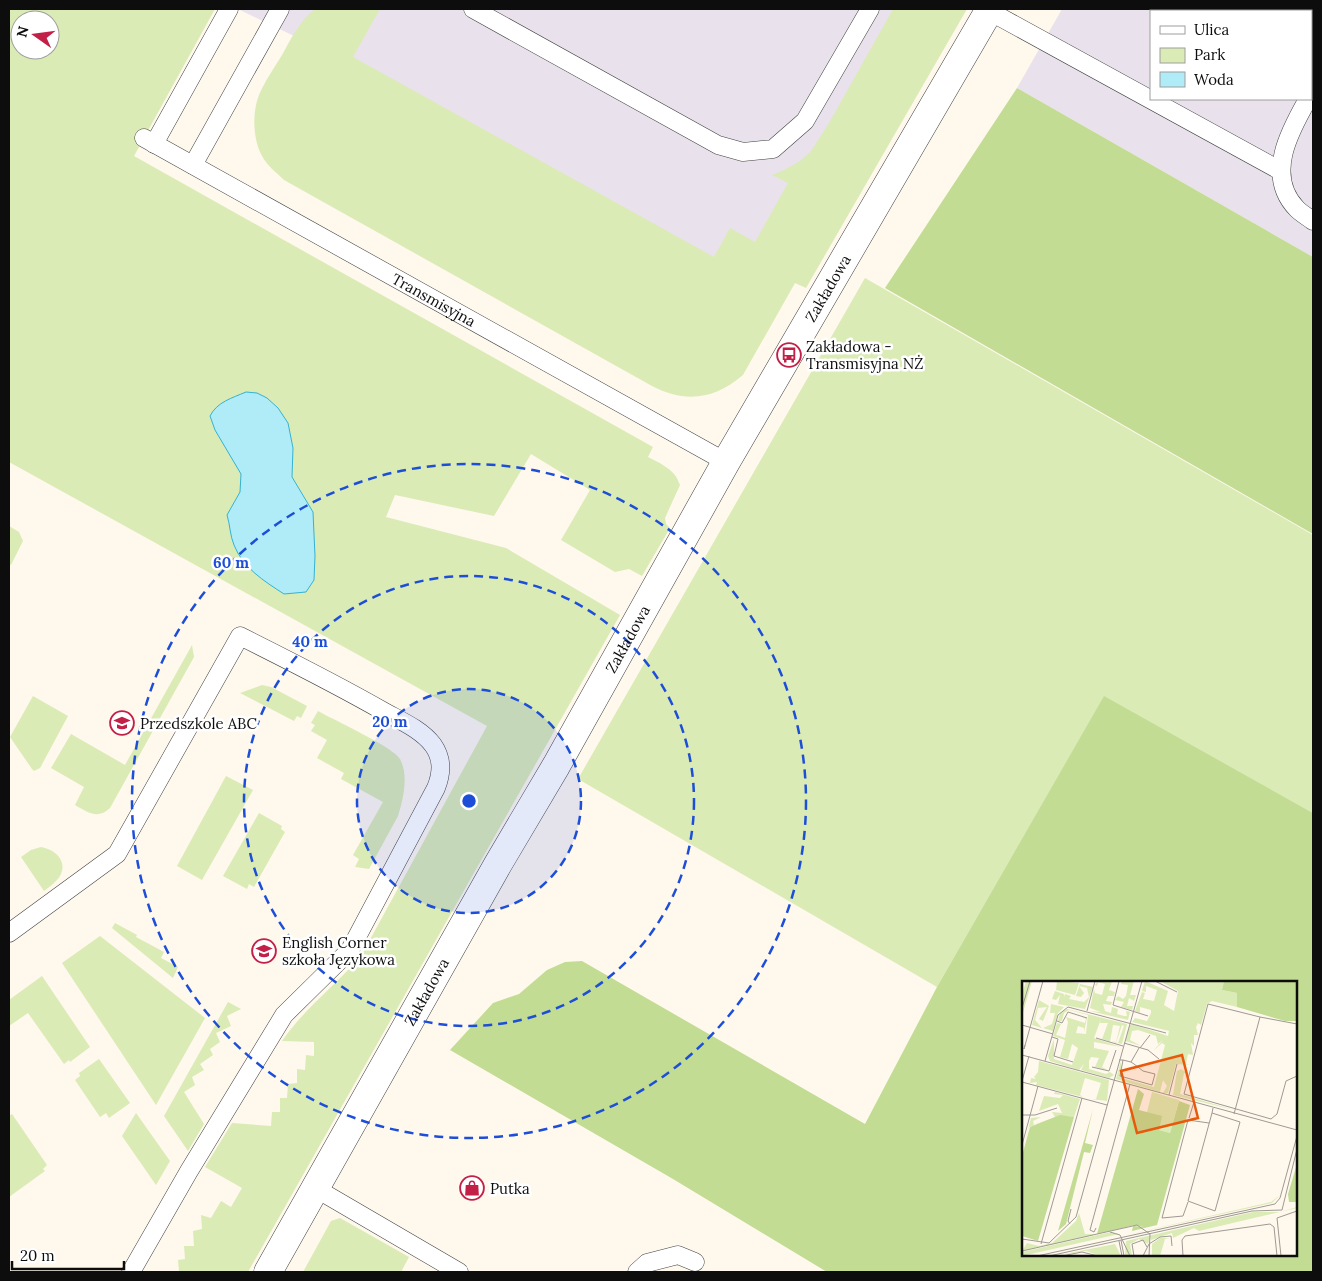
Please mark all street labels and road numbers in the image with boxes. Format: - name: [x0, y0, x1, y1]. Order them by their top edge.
- street label: Zakładowa: [800, 251, 855, 325]
- street label: Transmisyjna: [389, 269, 479, 331]
- street label: Zakładowa: [601, 601, 654, 676]
- street label: Zakładowa: [400, 954, 453, 1029]

